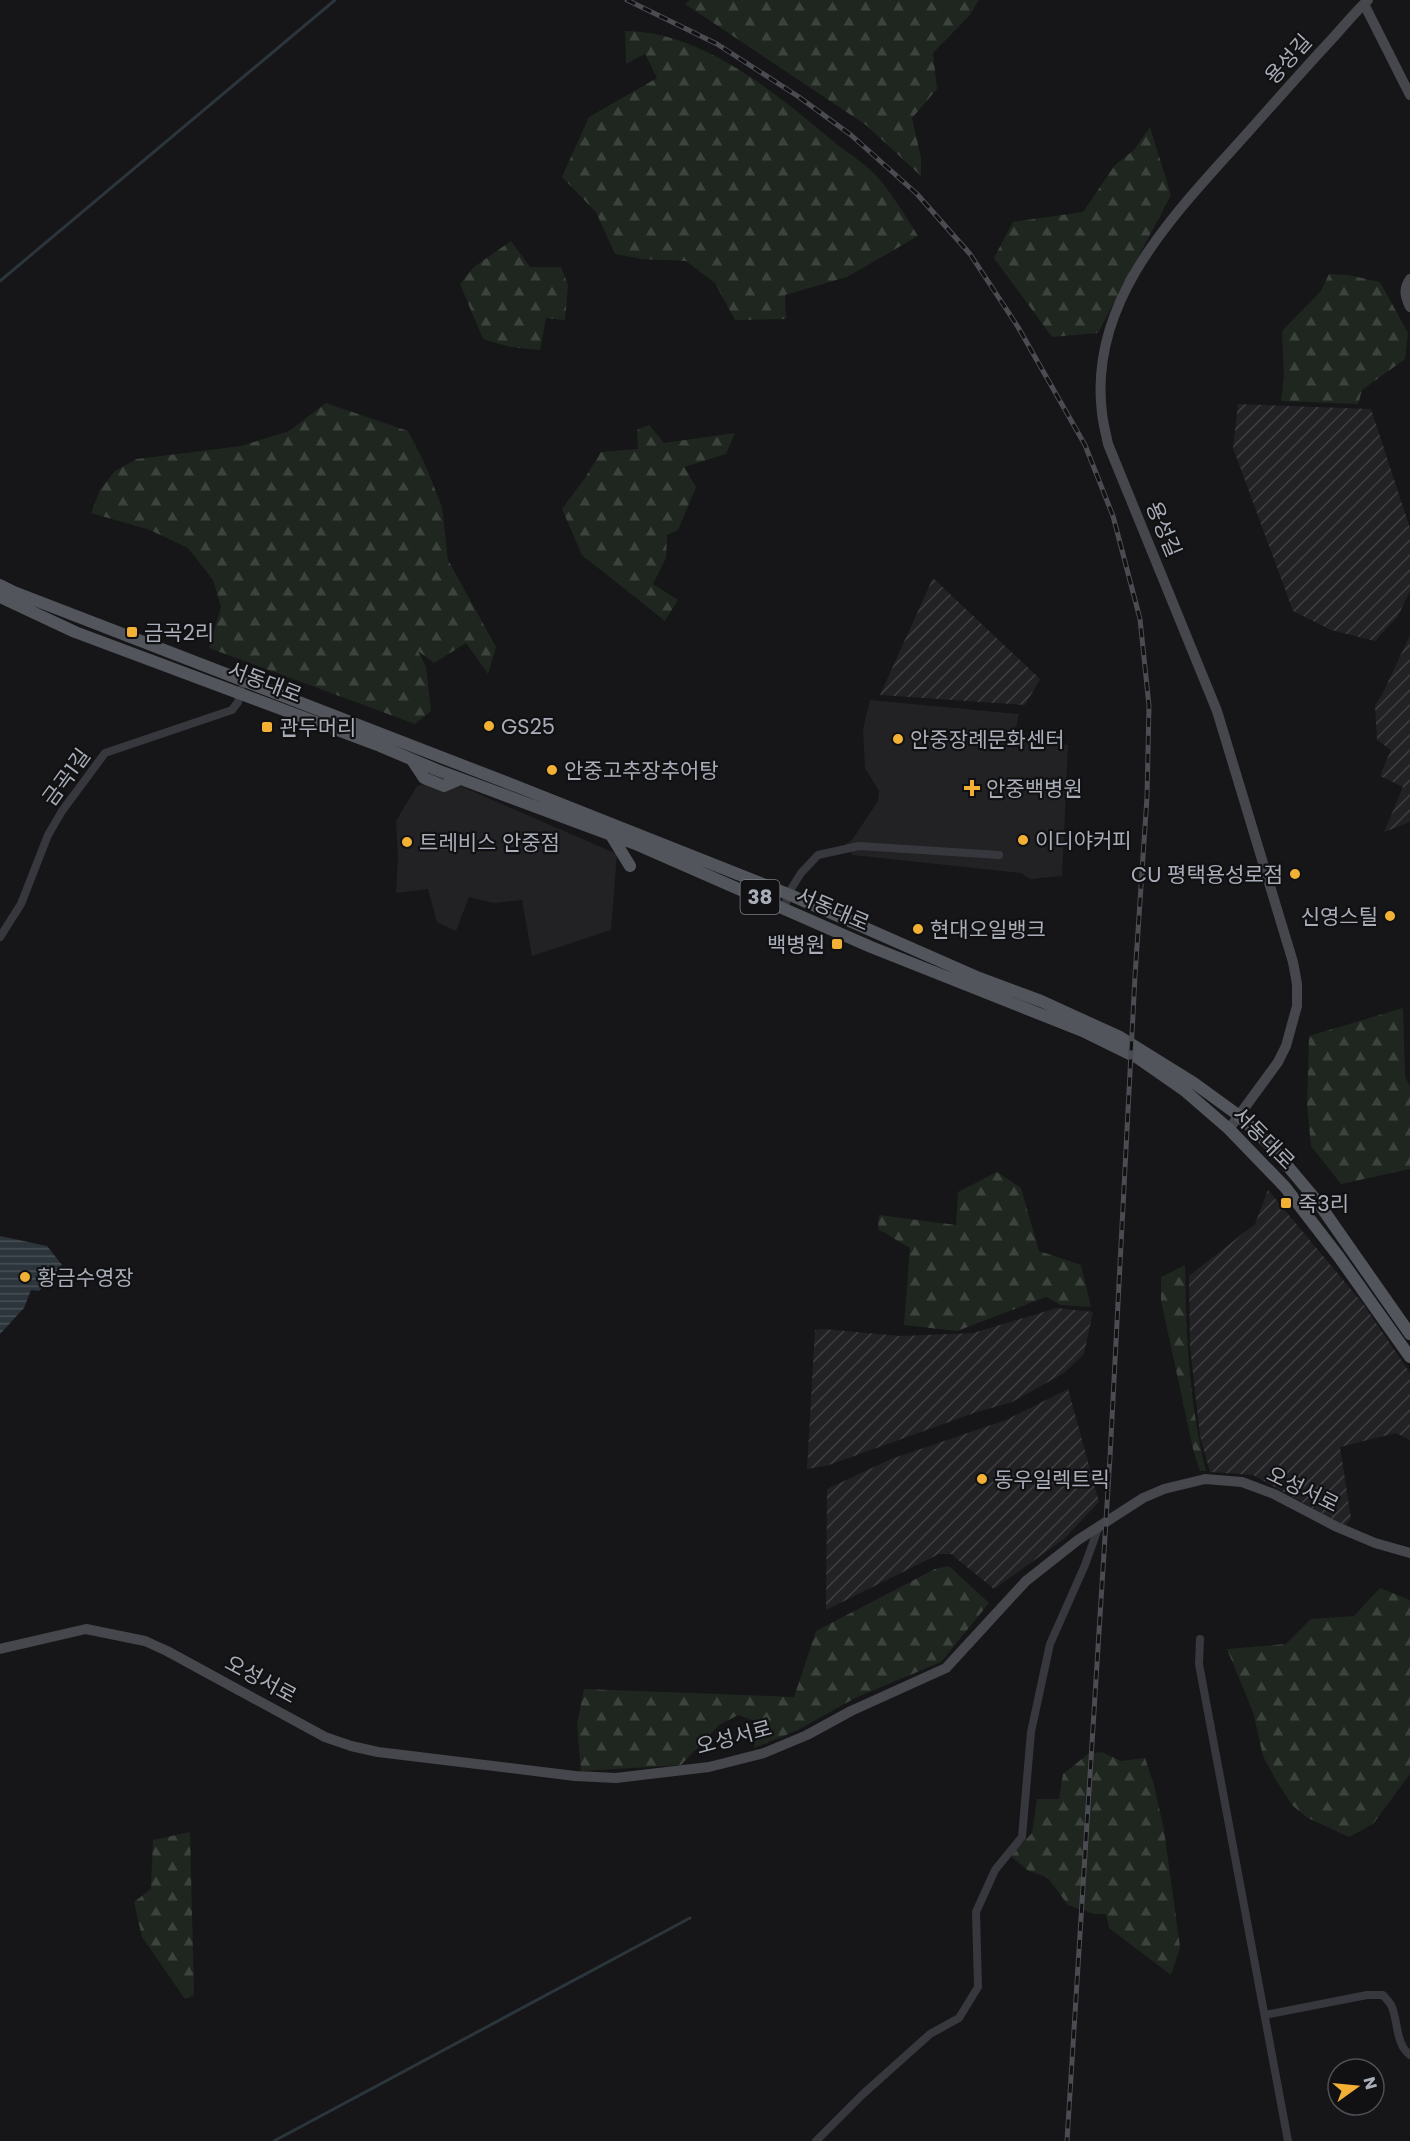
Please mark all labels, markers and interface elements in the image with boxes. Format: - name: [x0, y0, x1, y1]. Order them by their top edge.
- street label: 용성길: [1258, 28, 1318, 90]
- street label: 용성길: [1139, 497, 1189, 561]
- place label: 금곡2리: [144, 618, 214, 647]
- marker: 금곡2리: [125, 625, 139, 639]
- street label: 서동대로: [224, 655, 306, 709]
- place label: GS25: [501, 712, 555, 741]
- place label: 관두머리: [279, 713, 356, 742]
- marker: GS25: [482, 719, 496, 733]
- marker: 관두머리: [260, 720, 274, 734]
- place label: 안중장례문화센터: [910, 725, 1065, 754]
- marker: 안중장례문화센터: [891, 732, 905, 746]
- street label: 금곡1길: [35, 742, 97, 812]
- place label: 안중고추장추어탕: [564, 756, 719, 785]
- marker: 안중고추장추어탕: [545, 763, 559, 777]
- place label: 안중백병원: [986, 774, 1083, 803]
- marker: 안중백병원: [963, 779, 981, 797]
- place label: 이디야커피: [1035, 826, 1132, 855]
- place label: 트레비스 안중점: [419, 828, 560, 857]
- marker: 이디야커피: [1016, 833, 1030, 847]
- marker: 트레비스 안중점: [400, 835, 414, 849]
- place label: CU 평택용성로점: [1131, 860, 1283, 889]
- marker: CU 평택용성로점: [1288, 867, 1302, 881]
- road number: 38: [740, 880, 780, 914]
- street label: 서동대로: [792, 881, 874, 937]
- place label: 신영스틸: [1301, 902, 1378, 931]
- marker: 신영스틸: [1383, 909, 1397, 923]
- place label: 현대오일뱅크: [930, 915, 1046, 944]
- marker: 현대오일뱅크: [911, 922, 925, 936]
- place label: 백병원: [767, 930, 825, 959]
- marker: 백병원: [830, 937, 844, 951]
- street label: 서동대로: [1226, 1100, 1302, 1176]
- place label: 죽3리: [1298, 1189, 1349, 1218]
- marker: 죽3리: [1279, 1196, 1293, 1210]
- place label: 황금수영장: [37, 1263, 134, 1292]
- marker: 황금수영장: [18, 1270, 32, 1284]
- street label: 오성서로: [1262, 1459, 1344, 1519]
- place label: 동우일렉트릭: [994, 1465, 1110, 1494]
- marker: 동우일렉트릭: [975, 1472, 989, 1486]
- street label: 오성서로: [220, 1648, 302, 1710]
- street label: 오성서로: [693, 1713, 775, 1761]
- north arrow: [1326, 2057, 1386, 2117]
- text: N: [1357, 2074, 1383, 2092]

